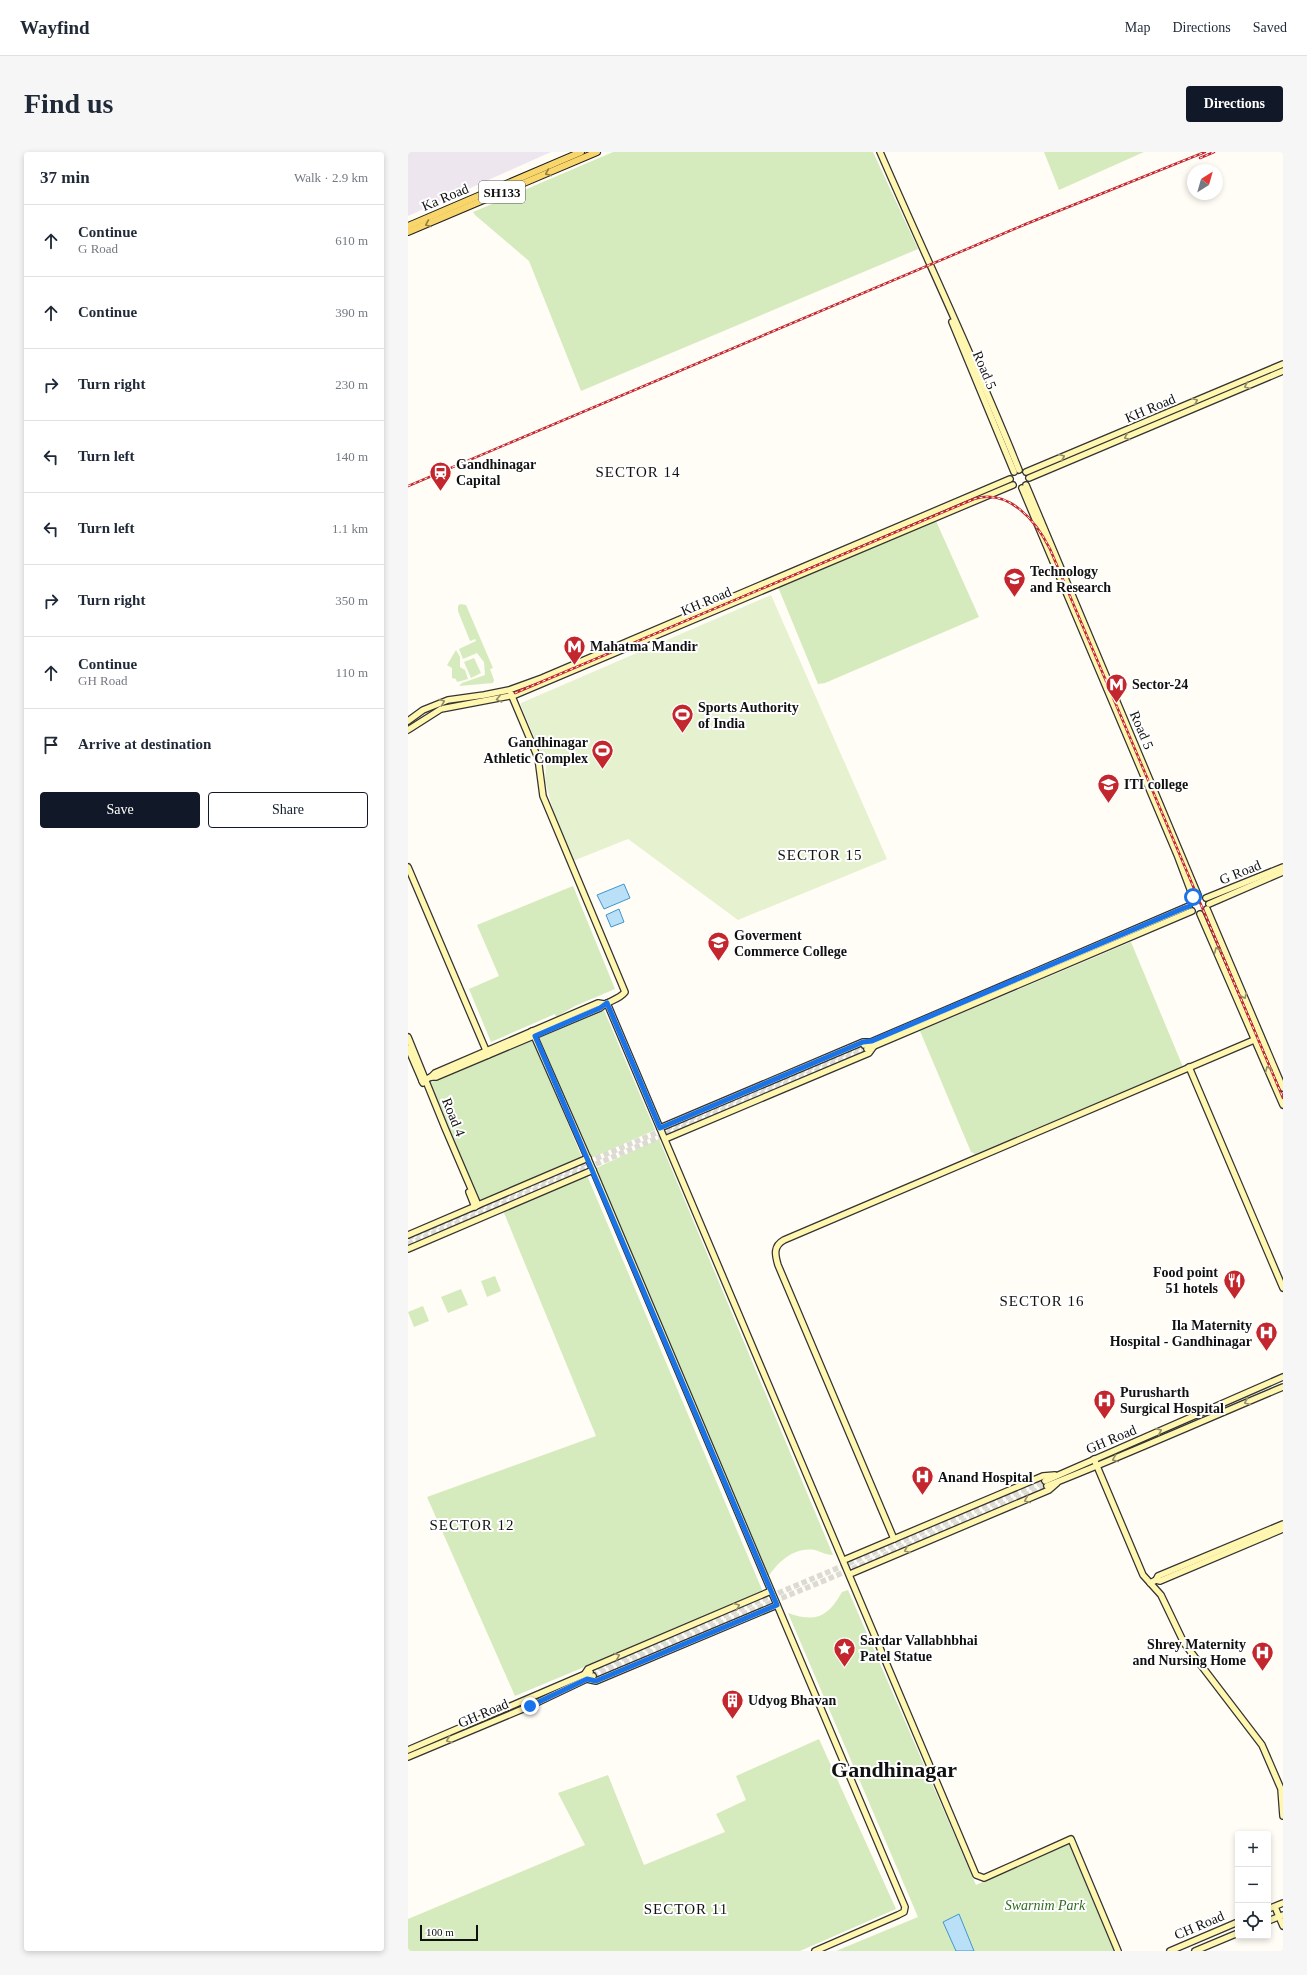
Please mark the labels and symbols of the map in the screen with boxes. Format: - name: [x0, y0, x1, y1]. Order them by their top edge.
- north arrow: [1187, 164, 1223, 200]
- one-way arrow: [545, 168, 552, 176]
- street label: Ka Road: [420, 181, 471, 214]
- road number: SH133: [479, 181, 525, 203]
- one-way arrow: [425, 219, 432, 227]
- street label: Road 5: [970, 349, 999, 392]
- one-way arrow: [1244, 381, 1252, 389]
- street label: KH Road: [1123, 391, 1178, 426]
- one-way arrow: [1191, 398, 1198, 406]
- one-way arrow: [1124, 432, 1131, 440]
- one-way arrow: [1058, 453, 1065, 461]
- place label: Gandhinagar Capital: [456, 457, 536, 488]
- station icon: Gandhinagar Capital: [428, 459, 454, 492]
- district label: SECTOR 14: [596, 464, 681, 480]
- place label: Technology and Research: [1030, 564, 1111, 595]
- school or university icon: Technology and Research: [1002, 566, 1028, 599]
- street label: KH Road: [679, 584, 734, 619]
- metro station icon: Mahatma Mandir: [562, 633, 588, 666]
- place label: Mahatma Mandir: [590, 639, 698, 654]
- metro station icon: Sector-24: [1103, 671, 1129, 704]
- place label: Sector-24: [1132, 677, 1188, 692]
- one-way arrow: [496, 694, 502, 703]
- one-way arrow: [438, 698, 445, 706]
- place label: Sports Authority of India: [698, 700, 799, 731]
- sports icon: Sports Authority of India: [670, 702, 696, 735]
- street label: Road 5: [1127, 709, 1156, 752]
- place label: Gandhinagar Athletic Complex: [483, 735, 588, 766]
- sports icon: Gandhinagar Athletic Complex: [590, 737, 616, 770]
- school or university icon: ITI college: [1095, 771, 1121, 804]
- place label: ITI college: [1124, 777, 1188, 792]
- district label: SECTOR 15: [778, 847, 863, 863]
- street label: G Road: [1217, 857, 1263, 888]
- route start: [1184, 888, 1202, 906]
- place label: Goverment Commerce College: [734, 928, 847, 959]
- school or university icon: Goverment Commerce College: [705, 930, 731, 963]
- one-way arrow: [1213, 946, 1221, 953]
- one-way arrow: [1240, 993, 1248, 1000]
- one-way arrow: [1265, 1066, 1273, 1073]
- street label: Road 4: [439, 1096, 468, 1139]
- place label: Food point 51 hotels: [1153, 1265, 1219, 1296]
- restaurant icon: Food point 51 hotels: [1221, 1267, 1247, 1300]
- district label: SECTOR 16: [1000, 1293, 1085, 1309]
- place label: Ila Maternity Hospital - Gandhinagar: [1110, 1318, 1252, 1349]
- hospital icon: Ila Maternity Hospital - Gandhinagar: [1254, 1320, 1280, 1353]
- place label: Purusharth Surgical Hospital: [1120, 1385, 1224, 1416]
- hospital icon: Purusharth Surgical Hospital: [1092, 1387, 1118, 1420]
- one-way arrow: [1243, 1398, 1250, 1406]
- street label: GH Road: [1084, 1422, 1139, 1457]
- one-way arrow: [1154, 1428, 1162, 1436]
- one-way arrow: [1111, 1454, 1119, 1462]
- hospital icon: Anand Hospital: [909, 1464, 935, 1497]
- place label: Anand Hospital: [938, 1470, 1033, 1485]
- one-way arrow: [1024, 1495, 1031, 1503]
- district label: SECTOR 12: [430, 1517, 515, 1533]
- one-way arrow: [904, 1545, 912, 1553]
- one-way arrow: [733, 1603, 741, 1611]
- place label: Sardar Vallabhbhai Patel Statue: [860, 1633, 978, 1664]
- place icon: Sardar Vallabhbhai Patel Statue: [832, 1635, 858, 1668]
- place label: Shrey Maternity and Nursing Home: [1132, 1637, 1246, 1668]
- hospital icon: Shrey Maternity and Nursing Home: [1249, 1639, 1275, 1672]
- one-way arrow: [614, 1653, 621, 1661]
- building icon: Udyog Bhavan: [720, 1687, 746, 1720]
- place label: Udyog Bhavan: [748, 1693, 837, 1708]
- street label: GH Road: [456, 1696, 511, 1731]
- route end: [521, 1697, 539, 1715]
- one-way arrow: [446, 1735, 454, 1743]
- district label: Gandhinagar: [831, 1757, 957, 1782]
- park label: Swarnim Park: [1005, 1898, 1086, 1913]
- district label: SECTOR 11: [644, 1901, 728, 1917]
- street label: CH Road: [1172, 1908, 1226, 1943]
- scale bar: [420, 1923, 478, 1942]

